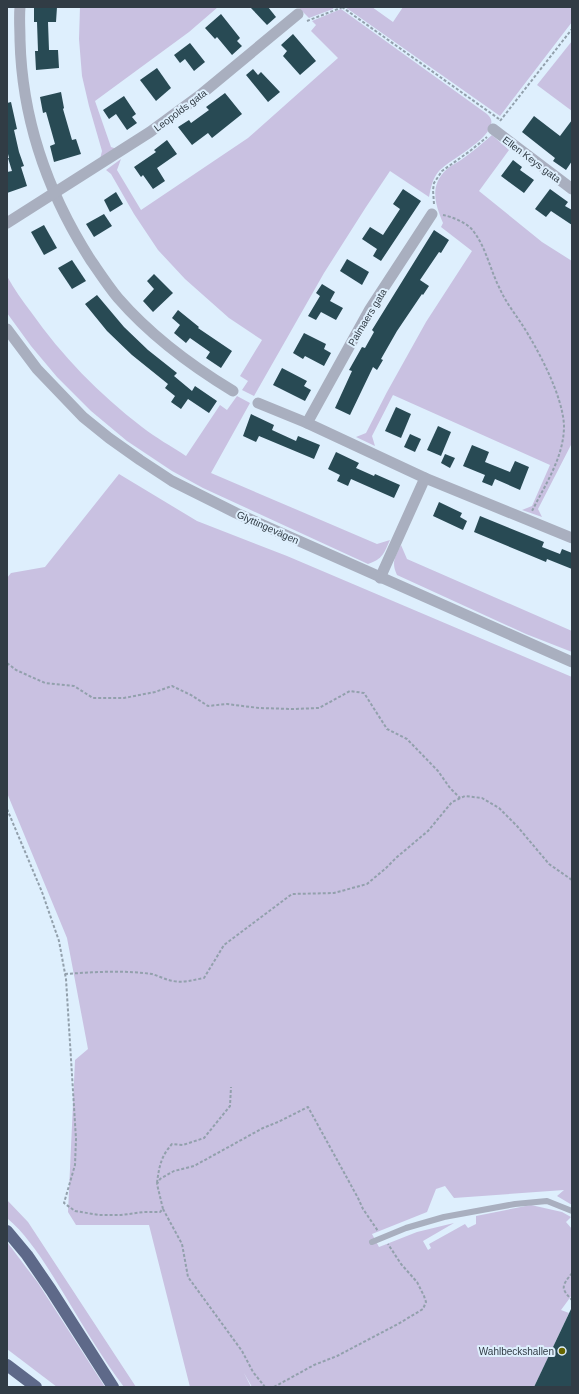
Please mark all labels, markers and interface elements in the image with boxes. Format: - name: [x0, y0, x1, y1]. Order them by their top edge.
- street label: Leopolds gata: [152, 87, 209, 134]
- street label: Ellen Keys gata: [501, 134, 563, 185]
- street label: Palmaers gata: [346, 286, 389, 348]
- street label: Glyttingevägen: [235, 509, 301, 546]
- place label: Wahlbeckshallen: [479, 1346, 554, 1357]
- marker: Wahlbeckshallen: [557, 1346, 567, 1356]

